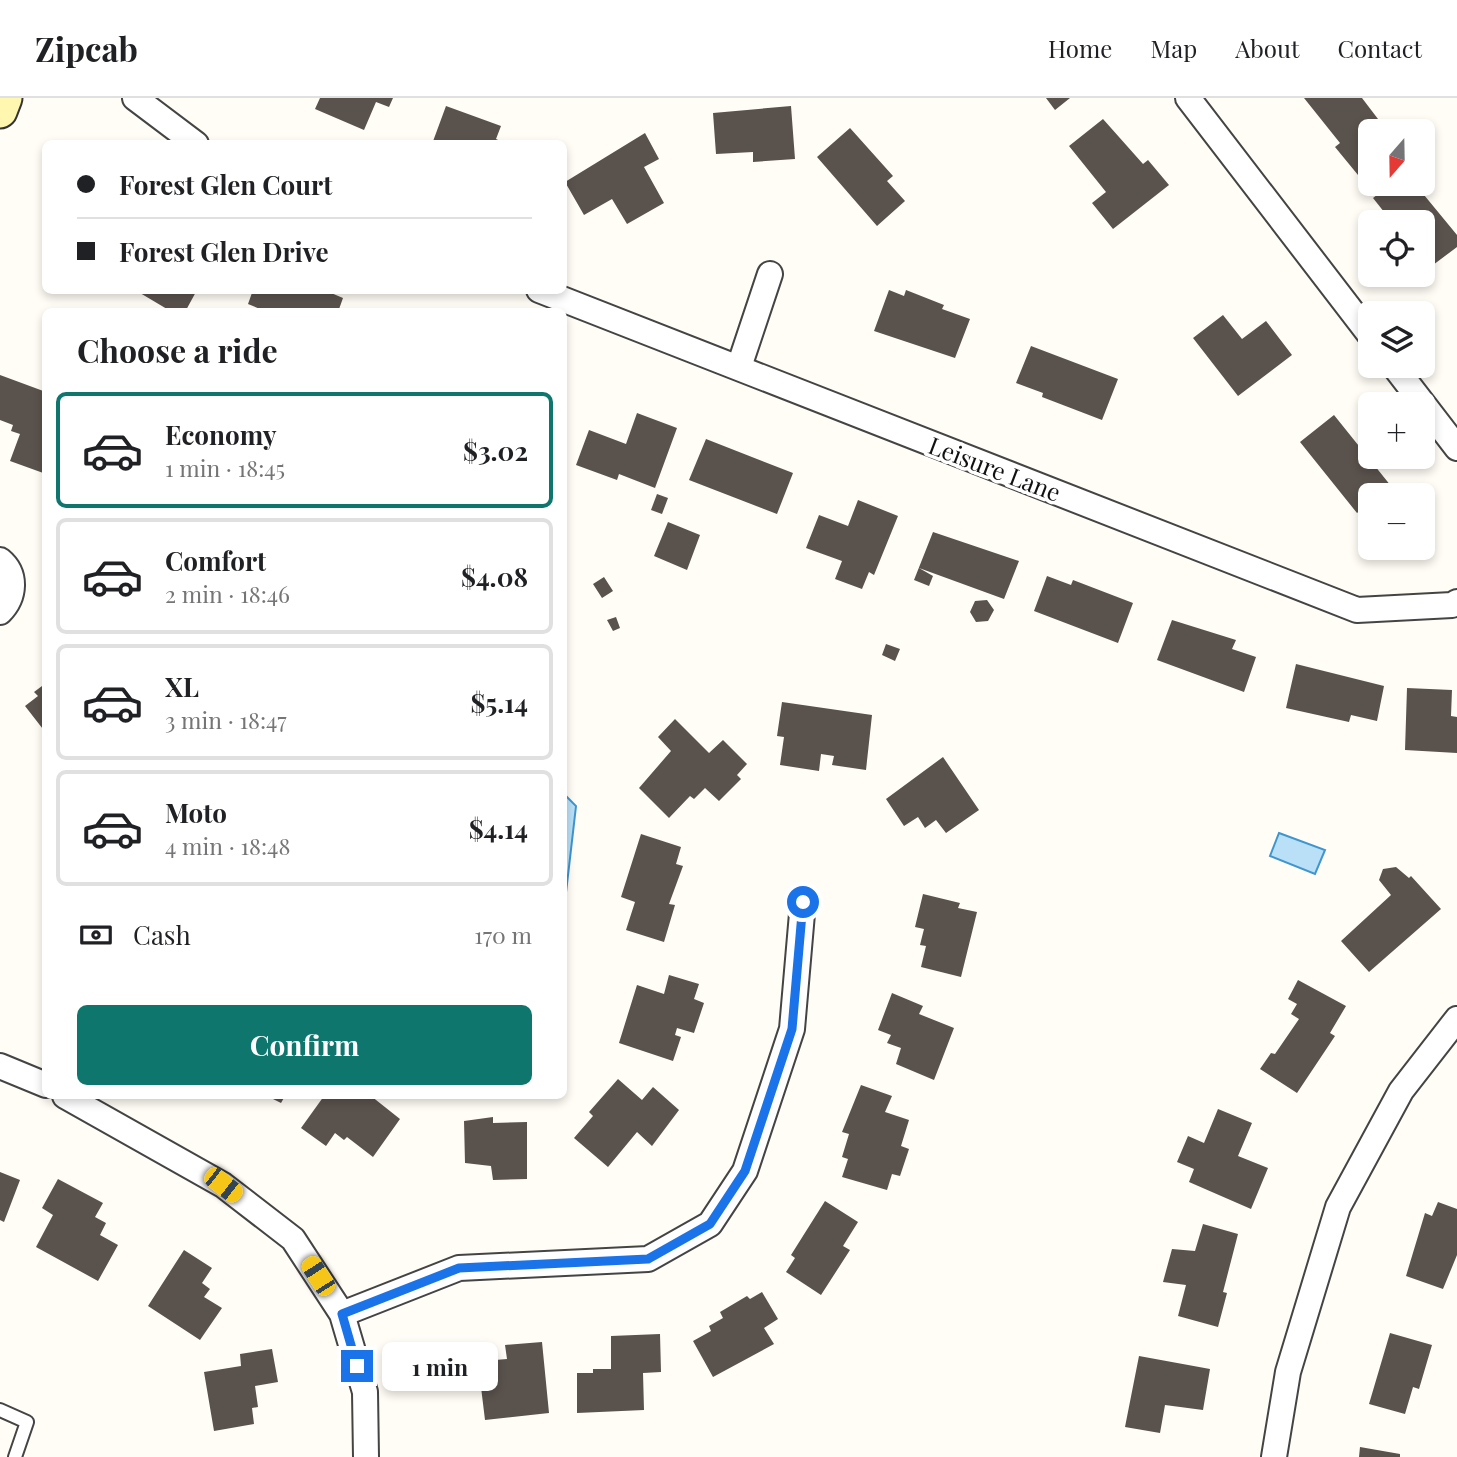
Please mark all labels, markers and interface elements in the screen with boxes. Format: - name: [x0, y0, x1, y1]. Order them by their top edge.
- text: Zipcab: [35, 26, 138, 70]
- text: Home: [1048, 32, 1112, 64]
- text: Map: [1150, 32, 1197, 64]
- text: About: [1235, 32, 1299, 64]
- text: Contact: [1337, 32, 1422, 64]
- north arrow: [1358, 119, 1435, 196]
- map controls: [1358, 119, 1435, 560]
- text: Forest Glen Court: [119, 167, 332, 202]
- button: locate: [1358, 210, 1435, 287]
- text: Forest Glen Drive: [119, 234, 329, 269]
- button: layers: [1358, 301, 1435, 378]
- text: Choose a ride: [77, 328, 278, 371]
- button: +: [1358, 392, 1435, 469]
- text: Economy: [165, 417, 276, 452]
- icon: car: [81, 419, 144, 482]
- street label: Leisure Lane: [924, 428, 1066, 508]
- text: $3.02: [463, 433, 528, 468]
- text: 1 min · 18:45: [165, 452, 285, 483]
- button: −: [1358, 483, 1435, 560]
- text: Comfort: [165, 543, 266, 578]
- icon: car: [81, 545, 144, 608]
- text: $4.08: [461, 559, 528, 594]
- text: 2 min · 18:46: [165, 578, 290, 609]
- text: XL: [165, 669, 199, 704]
- icon: car: [81, 671, 144, 734]
- text: $5.14: [470, 685, 528, 720]
- text: 3 min · 18:47: [165, 704, 287, 735]
- text: Moto: [165, 795, 227, 830]
- icon: car: [81, 797, 144, 860]
- text: $4.14: [469, 811, 528, 846]
- text: 4 min · 18:48: [165, 830, 290, 861]
- route start: [787, 886, 819, 918]
- icon: cash: [77, 916, 115, 954]
- text: Cash: [133, 917, 191, 952]
- text: 170 m: [474, 919, 532, 950]
- button: Confirm: [77, 1005, 532, 1085]
- car: [200, 1164, 247, 1206]
- car: [298, 1253, 339, 1299]
- callout: 1 min: [382, 1342, 497, 1390]
- route end: [341, 1350, 373, 1382]
- text: 1 min: [412, 1351, 468, 1382]

